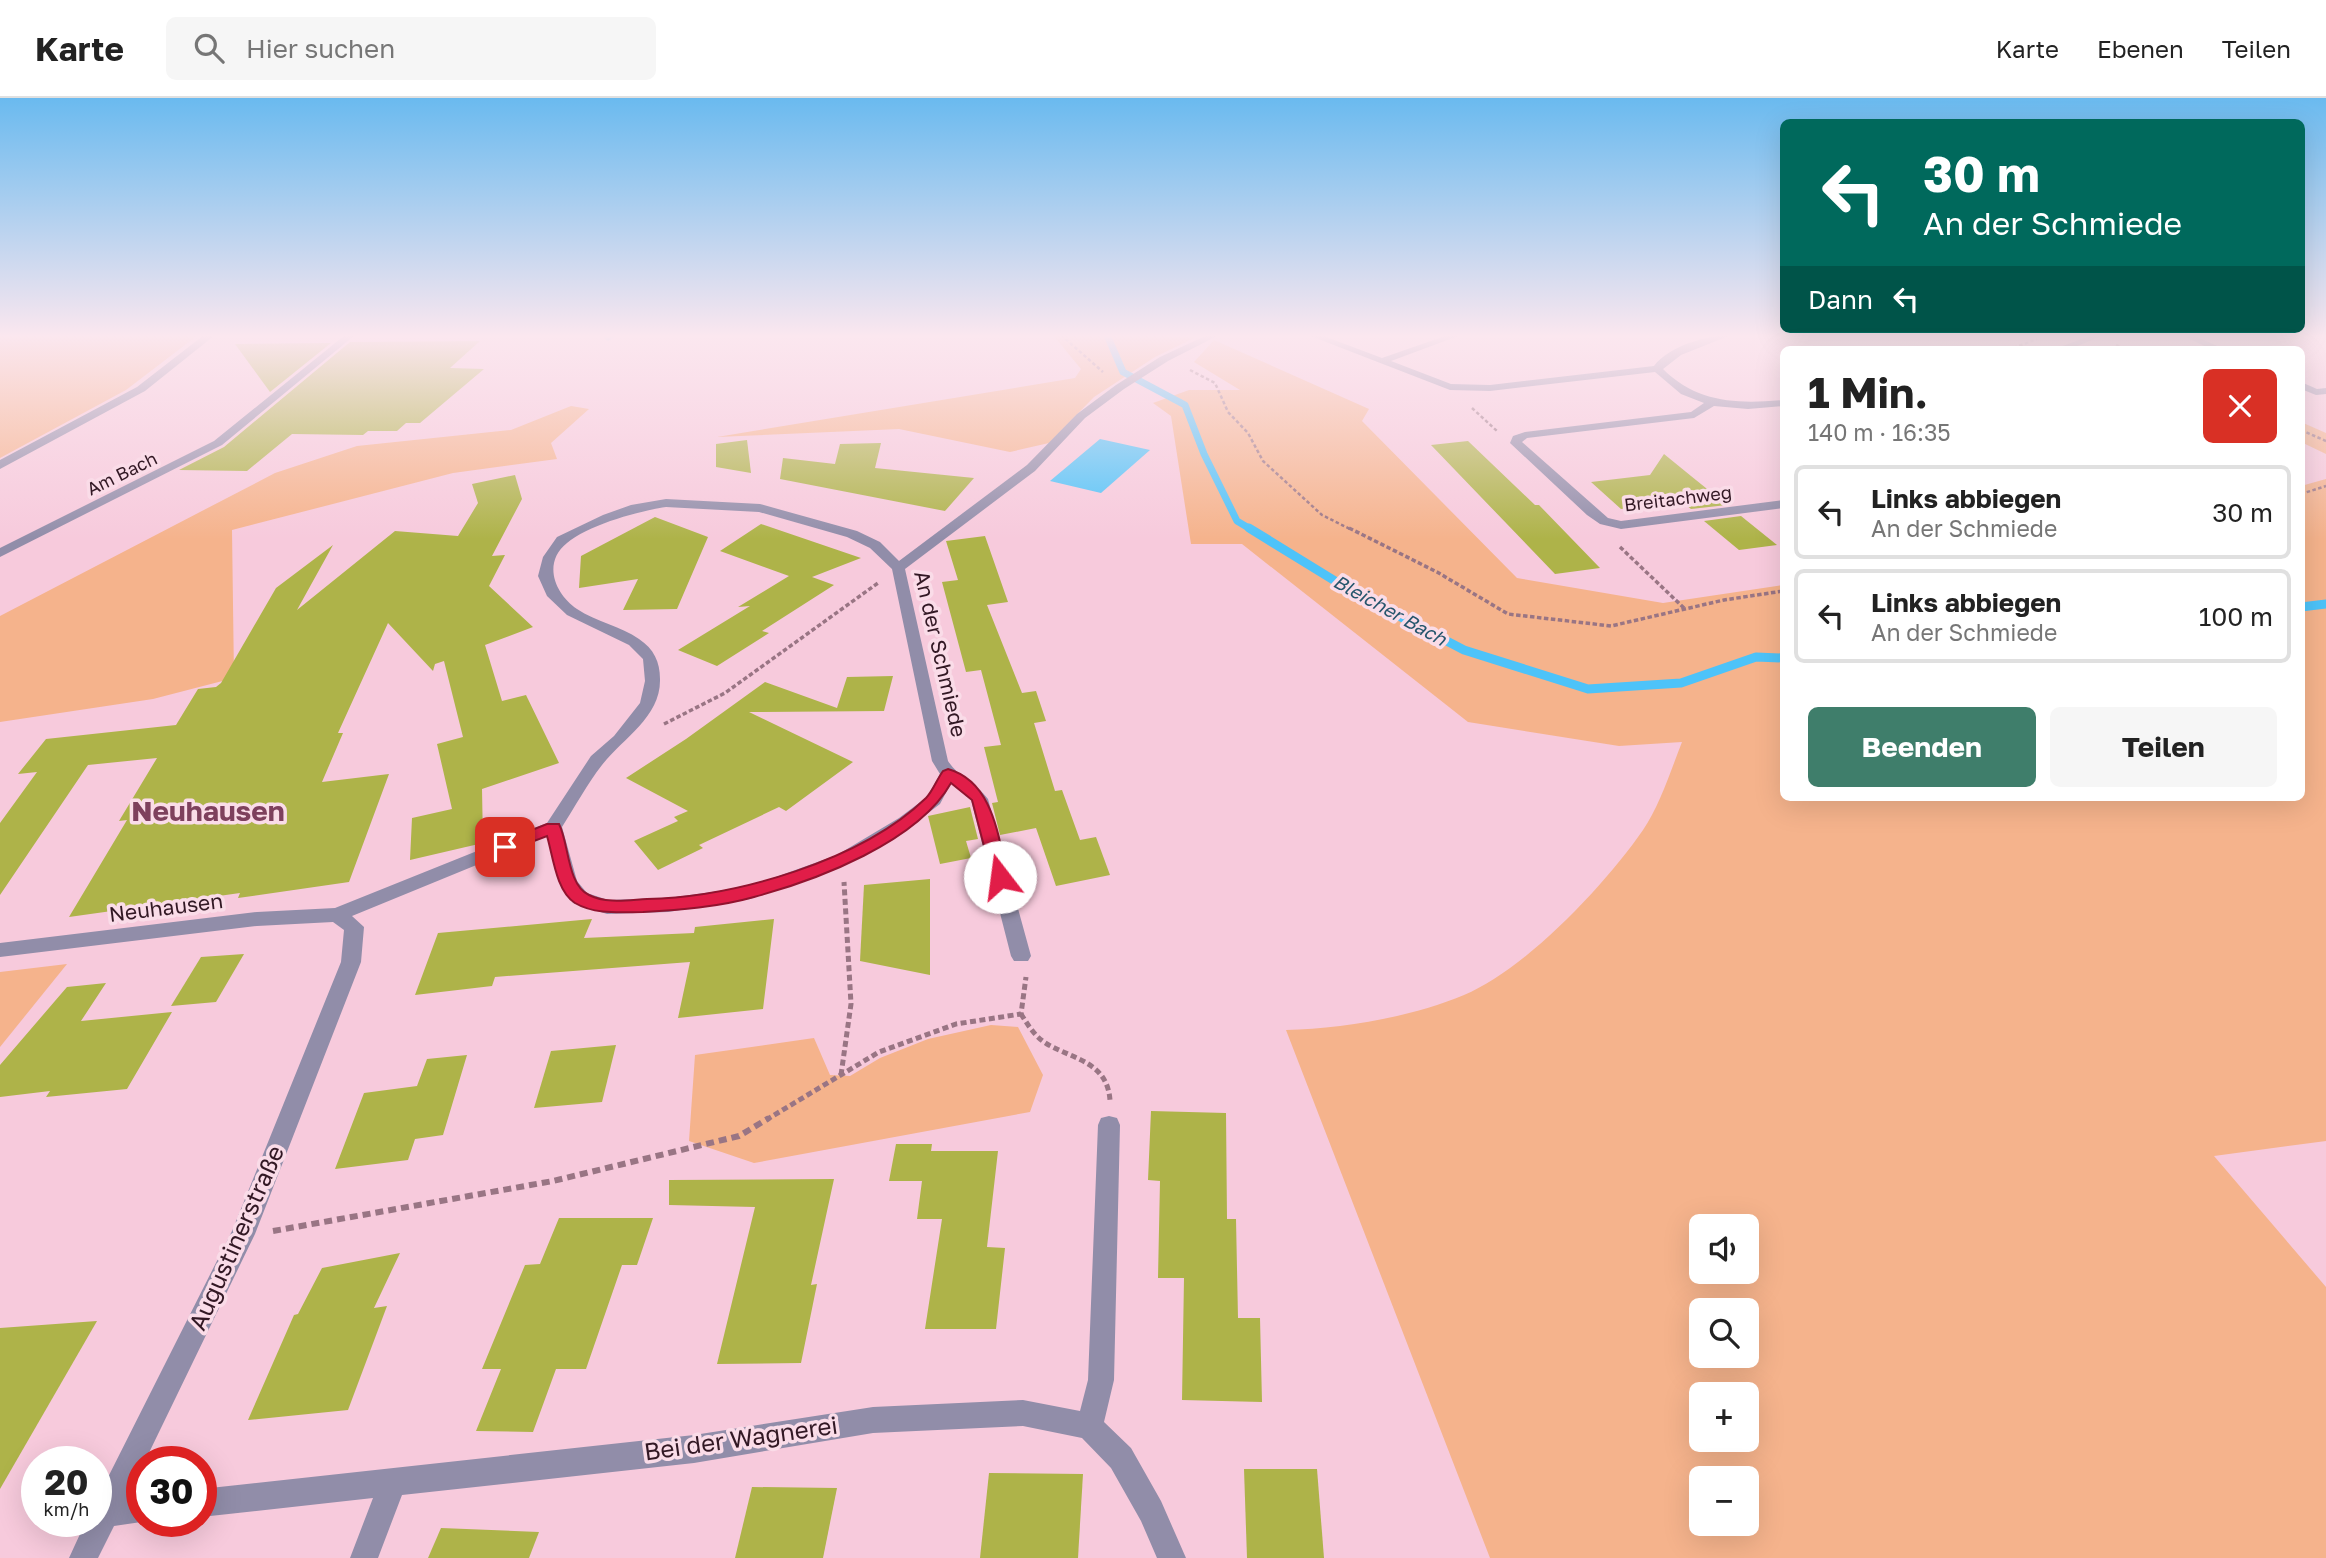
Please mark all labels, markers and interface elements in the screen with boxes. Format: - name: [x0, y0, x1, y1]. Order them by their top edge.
- search box: [166, 17, 656, 80]
- text: Karte: [35, 29, 124, 68]
- icon: search: [190, 29, 228, 67]
- text: Hier suchen: [246, 33, 395, 64]
- text: Karte: [1996, 34, 2059, 63]
- text: Ebenen: [2097, 34, 2184, 63]
- text: Teilen: [2222, 34, 2291, 63]
- text: 30 m: [1923, 144, 2040, 203]
- icon: left: [1808, 147, 1899, 238]
- text: An der Schmiede: [1923, 204, 2182, 242]
- icon: left: [1887, 280, 1925, 318]
- text: Dann: [1808, 284, 1873, 315]
- text: 1 Min.: [1808, 367, 1928, 417]
- button: close: [2203, 369, 2277, 443]
- text: 140 m · 16:35: [1808, 418, 1951, 446]
- street label: Am Bach: [83, 447, 160, 500]
- street label: Breitachweg: [1623, 480, 1733, 516]
- text: Links abbiegen: [1871, 483, 2061, 514]
- icon: left: [1812, 493, 1850, 531]
- text: 30 m: [2212, 497, 2273, 528]
- text: An der Schmiede: [1871, 514, 2057, 542]
- street label: An der Schmiede: [909, 568, 973, 740]
- water label: Bleicher Bach: [1330, 569, 1452, 651]
- text: Links abbiegen: [1871, 587, 2061, 618]
- icon: left: [1812, 597, 1850, 635]
- text: 100 m: [2199, 601, 2273, 632]
- text: An der Schmiede: [1871, 618, 2057, 646]
- button: Beenden: [1808, 707, 2036, 787]
- button: Teilen: [2050, 707, 2277, 787]
- district label: Neuhausen: [131, 794, 285, 827]
- pin: [475, 817, 535, 877]
- icon: arrive: [486, 828, 524, 866]
- position arrow: [963, 840, 1037, 914]
- street label: Neuhausen: [107, 887, 224, 927]
- street label: Augustinerstraße: [182, 1141, 289, 1334]
- map controls: [1689, 1214, 1759, 1536]
- button: sound: [1689, 1214, 1759, 1284]
- button: search: [1689, 1298, 1759, 1368]
- button: +: [1689, 1382, 1759, 1452]
- street label: Bei der Wagnerei: [642, 1410, 839, 1465]
- speed limit sign: 30: [126, 1446, 217, 1537]
- text: 20: [44, 1461, 89, 1503]
- button: −: [1689, 1466, 1759, 1536]
- text: km/h: [44, 1498, 89, 1520]

